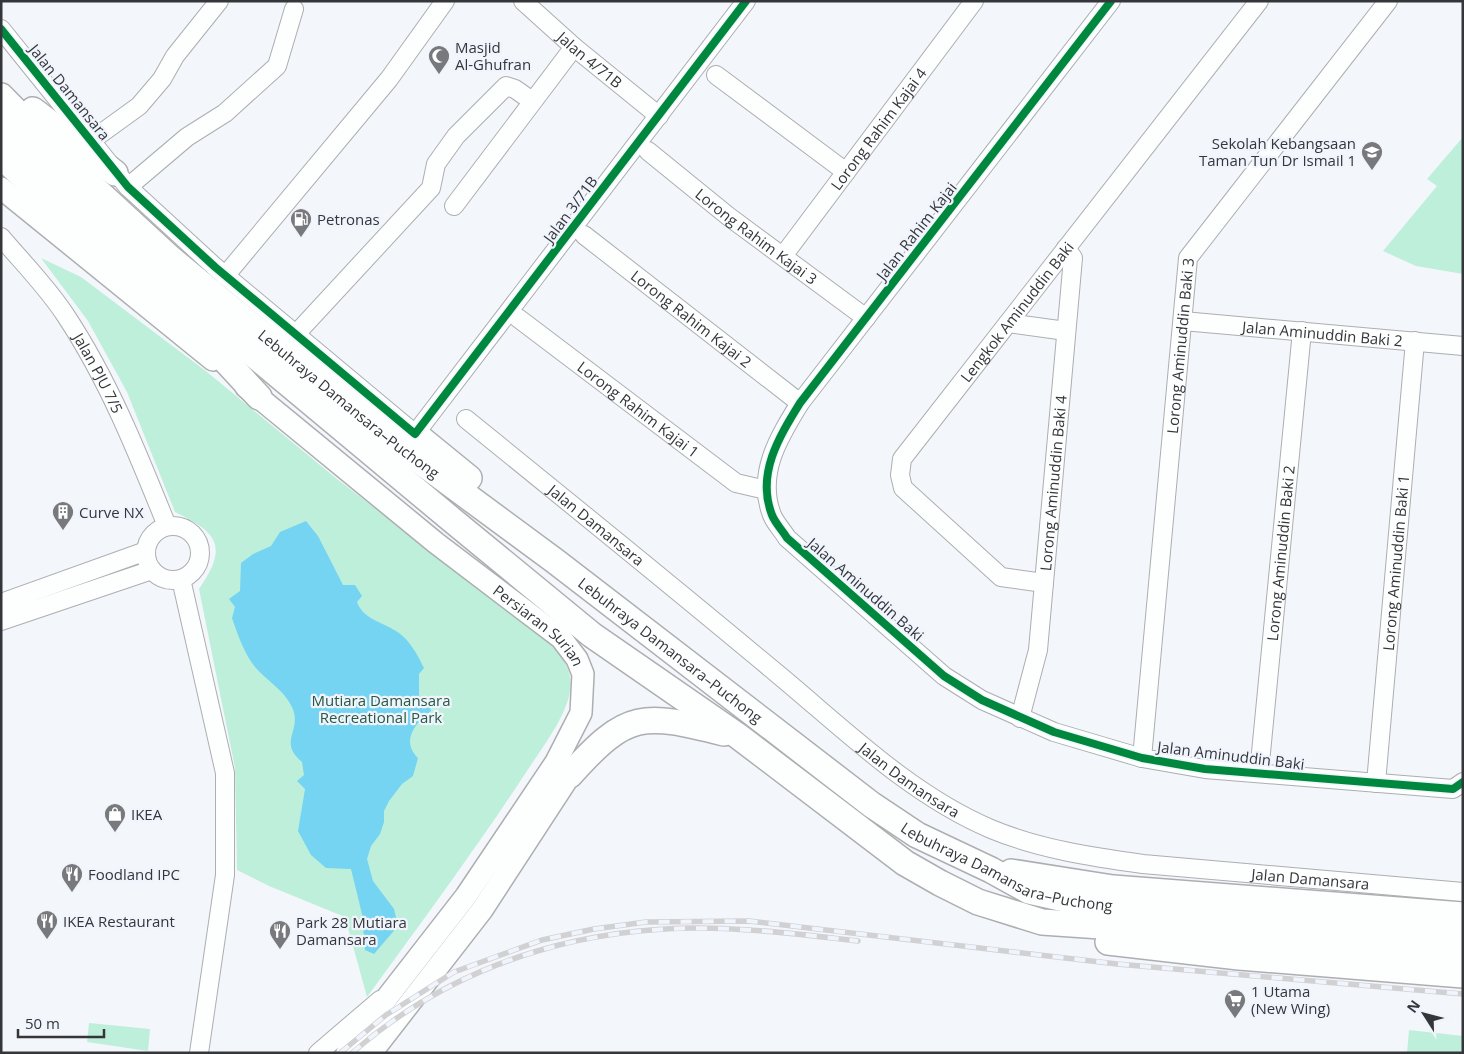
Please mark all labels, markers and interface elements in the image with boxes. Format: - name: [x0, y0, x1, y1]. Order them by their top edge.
- street label: Jalan 4/71B: [552, 26, 627, 92]
- place label: Masjid Al-Ghufran: [455, 37, 531, 74]
- street label: Jalan Damansara: [24, 38, 115, 144]
- mosque icon: Masjid Al-Ghufran: [427, 44, 451, 75]
- street label: Lorong Rahim Kajai 4: [826, 63, 931, 194]
- place label: Sekolah Kebangsaan Taman Tun Dr Ismail 1: [1199, 133, 1356, 170]
- school or university icon: Sekolah Kebangsaan Taman Tun Dr Ismail 1: [1360, 140, 1384, 171]
- street label: Jalan 3/71B: [537, 172, 602, 248]
- street label: Jalan Rahim Kajai: [870, 178, 961, 286]
- street label: Lorong Rahim Kajai 3: [691, 184, 821, 289]
- fuel station icon: Petronas: [289, 207, 313, 238]
- place label: Petronas: [317, 209, 380, 229]
- street label: Lengkok Aminuddin Baki: [956, 237, 1078, 386]
- street label: Lorong Aminuddin Baki 3: [1162, 257, 1198, 434]
- street label: Lorong Rahim Kajai 2: [627, 265, 756, 372]
- street label: Jalan Aminuddin Baki 2: [1240, 316, 1403, 351]
- street label: Lebuhraya Damansara–Puchong: [254, 325, 444, 483]
- street label: Jalan PJU 7/5: [68, 327, 128, 416]
- street label: Lorong Rahim Kajai 1: [573, 357, 703, 462]
- street label: Lorong Aminuddin Baki 4: [1035, 394, 1071, 572]
- street label: Lorong Aminuddin Baki 2: [1262, 464, 1299, 642]
- street label: Lorong Aminuddin Baki 1: [1378, 474, 1413, 652]
- street label: Jalan Damansara: [543, 478, 649, 570]
- building icon: Curve NX: [51, 500, 75, 531]
- place label: Curve NX: [79, 502, 144, 522]
- street label: Jalan Aminuddin Baki: [802, 532, 928, 645]
- street label: Lebuhraya Damansara–Puchong: [574, 573, 767, 727]
- street label: Persiaran Surian: [489, 580, 589, 669]
- park label: Mutiara Damansara Recreational Park: [311, 690, 451, 727]
- street label: Jalan Damansara: [854, 736, 963, 822]
- street label: Jalan Aminuddin Baki: [1154, 736, 1306, 774]
- shop icon: IKEA: [103, 802, 127, 833]
- place label: IKEA: [131, 804, 163, 824]
- street label: Lebuhraya Damansara–Puchong: [897, 817, 1114, 915]
- restaurant icon: Foodland IPC: [60, 862, 84, 893]
- street label: Jalan Damansara: [1249, 863, 1370, 894]
- place label: Foodland IPC: [88, 864, 180, 884]
- restaurant icon: IKEA Restaurant: [35, 909, 59, 940]
- place label: IKEA Restaurant: [63, 911, 175, 931]
- place label: Park 28 Mutiara Damansara: [296, 912, 407, 949]
- restaurant icon: Park 28 Mutiara Damansara: [268, 919, 292, 950]
- place label: 1 Utama (New Wing): [1251, 981, 1330, 1018]
- supermarket icon: 1 Utama (New Wing): [1223, 988, 1247, 1019]
- north arrow: [1399, 989, 1449, 1039]
- text: N: [1402, 996, 1424, 1016]
- scale bar: [18, 1006, 104, 1038]
- text: 50 m: [25, 1013, 60, 1033]

